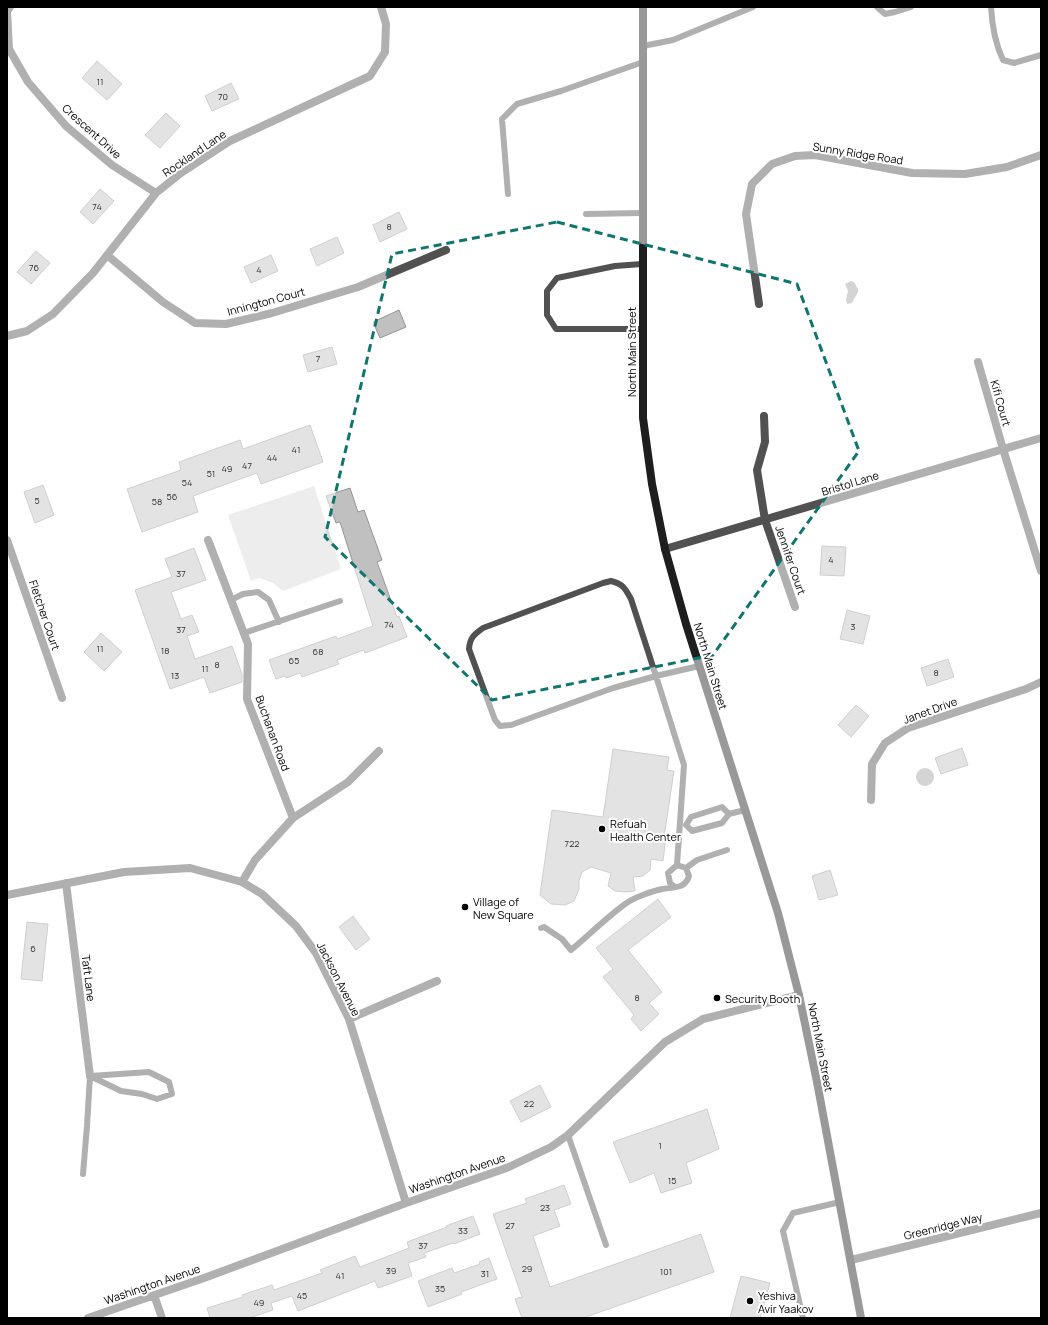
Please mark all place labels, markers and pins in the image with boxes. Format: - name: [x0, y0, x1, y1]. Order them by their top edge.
- place label: Refuah Health Center: [610, 816, 681, 844]
- marker: Refuah Health Center: [597, 824, 607, 834]
- place label: Village of New Square: [473, 894, 534, 922]
- marker: Village of New Square: [460, 902, 470, 912]
- place label: Security Booth: [725, 991, 800, 1006]
- marker: Security Booth: [712, 993, 722, 1003]
- place label: Yeshiva Avir Yaakov: [758, 1288, 814, 1316]
- marker: Yeshiva Avir Yaakov: [745, 1296, 755, 1306]

